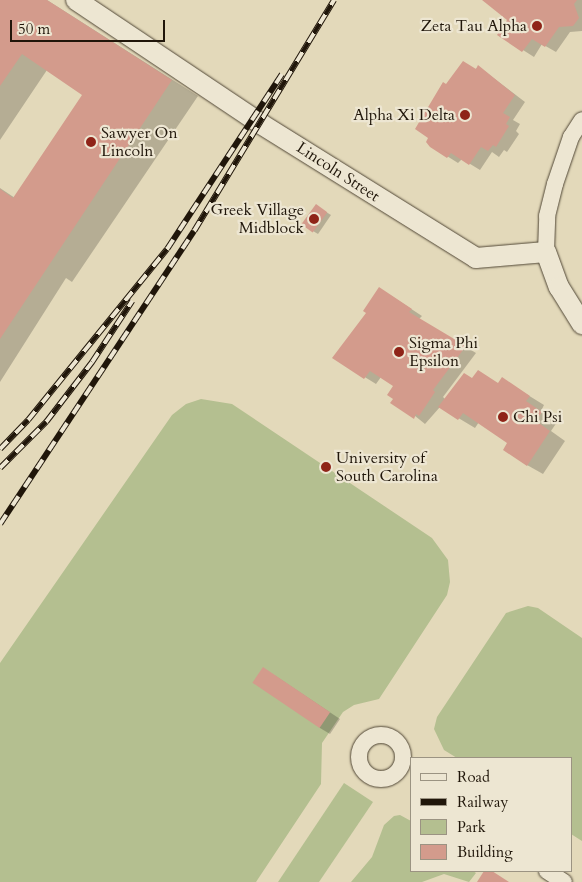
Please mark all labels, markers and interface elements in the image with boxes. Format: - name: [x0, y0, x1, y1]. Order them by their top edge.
- scale bar: [12, 10, 168, 42]
- place label: Zeta Tau Alpha: [421, 16, 527, 36]
- text: 50 m: [18, 19, 50, 39]
- marker: Zeta Tau Alpha: [531, 20, 543, 32]
- place label: Alpha Xi Delta: [353, 105, 455, 125]
- marker: Alpha Xi Delta: [459, 109, 471, 121]
- place label: Sawyer On Lincoln: [101, 123, 178, 161]
- marker: Sawyer On Lincoln: [85, 136, 97, 148]
- street label: Lincoln Street: [293, 138, 383, 206]
- place label: Greek Village Midblock: [211, 200, 304, 238]
- marker: Greek Village Midblock: [308, 213, 320, 225]
- place label: Sigma Phi Epsilon: [409, 333, 478, 371]
- marker: Sigma Phi Epsilon: [393, 346, 405, 358]
- place label: Chi Psi: [513, 407, 562, 427]
- marker: Chi Psi: [497, 411, 509, 423]
- place label: University of South Carolina: [336, 448, 438, 486]
- marker: University of South Carolina: [320, 461, 332, 473]
- legend: [410, 757, 572, 872]
- text: Road: [457, 767, 490, 787]
- text: Railway: [457, 792, 508, 812]
- text: Park: [457, 817, 486, 837]
- text: Building: [457, 842, 513, 862]

